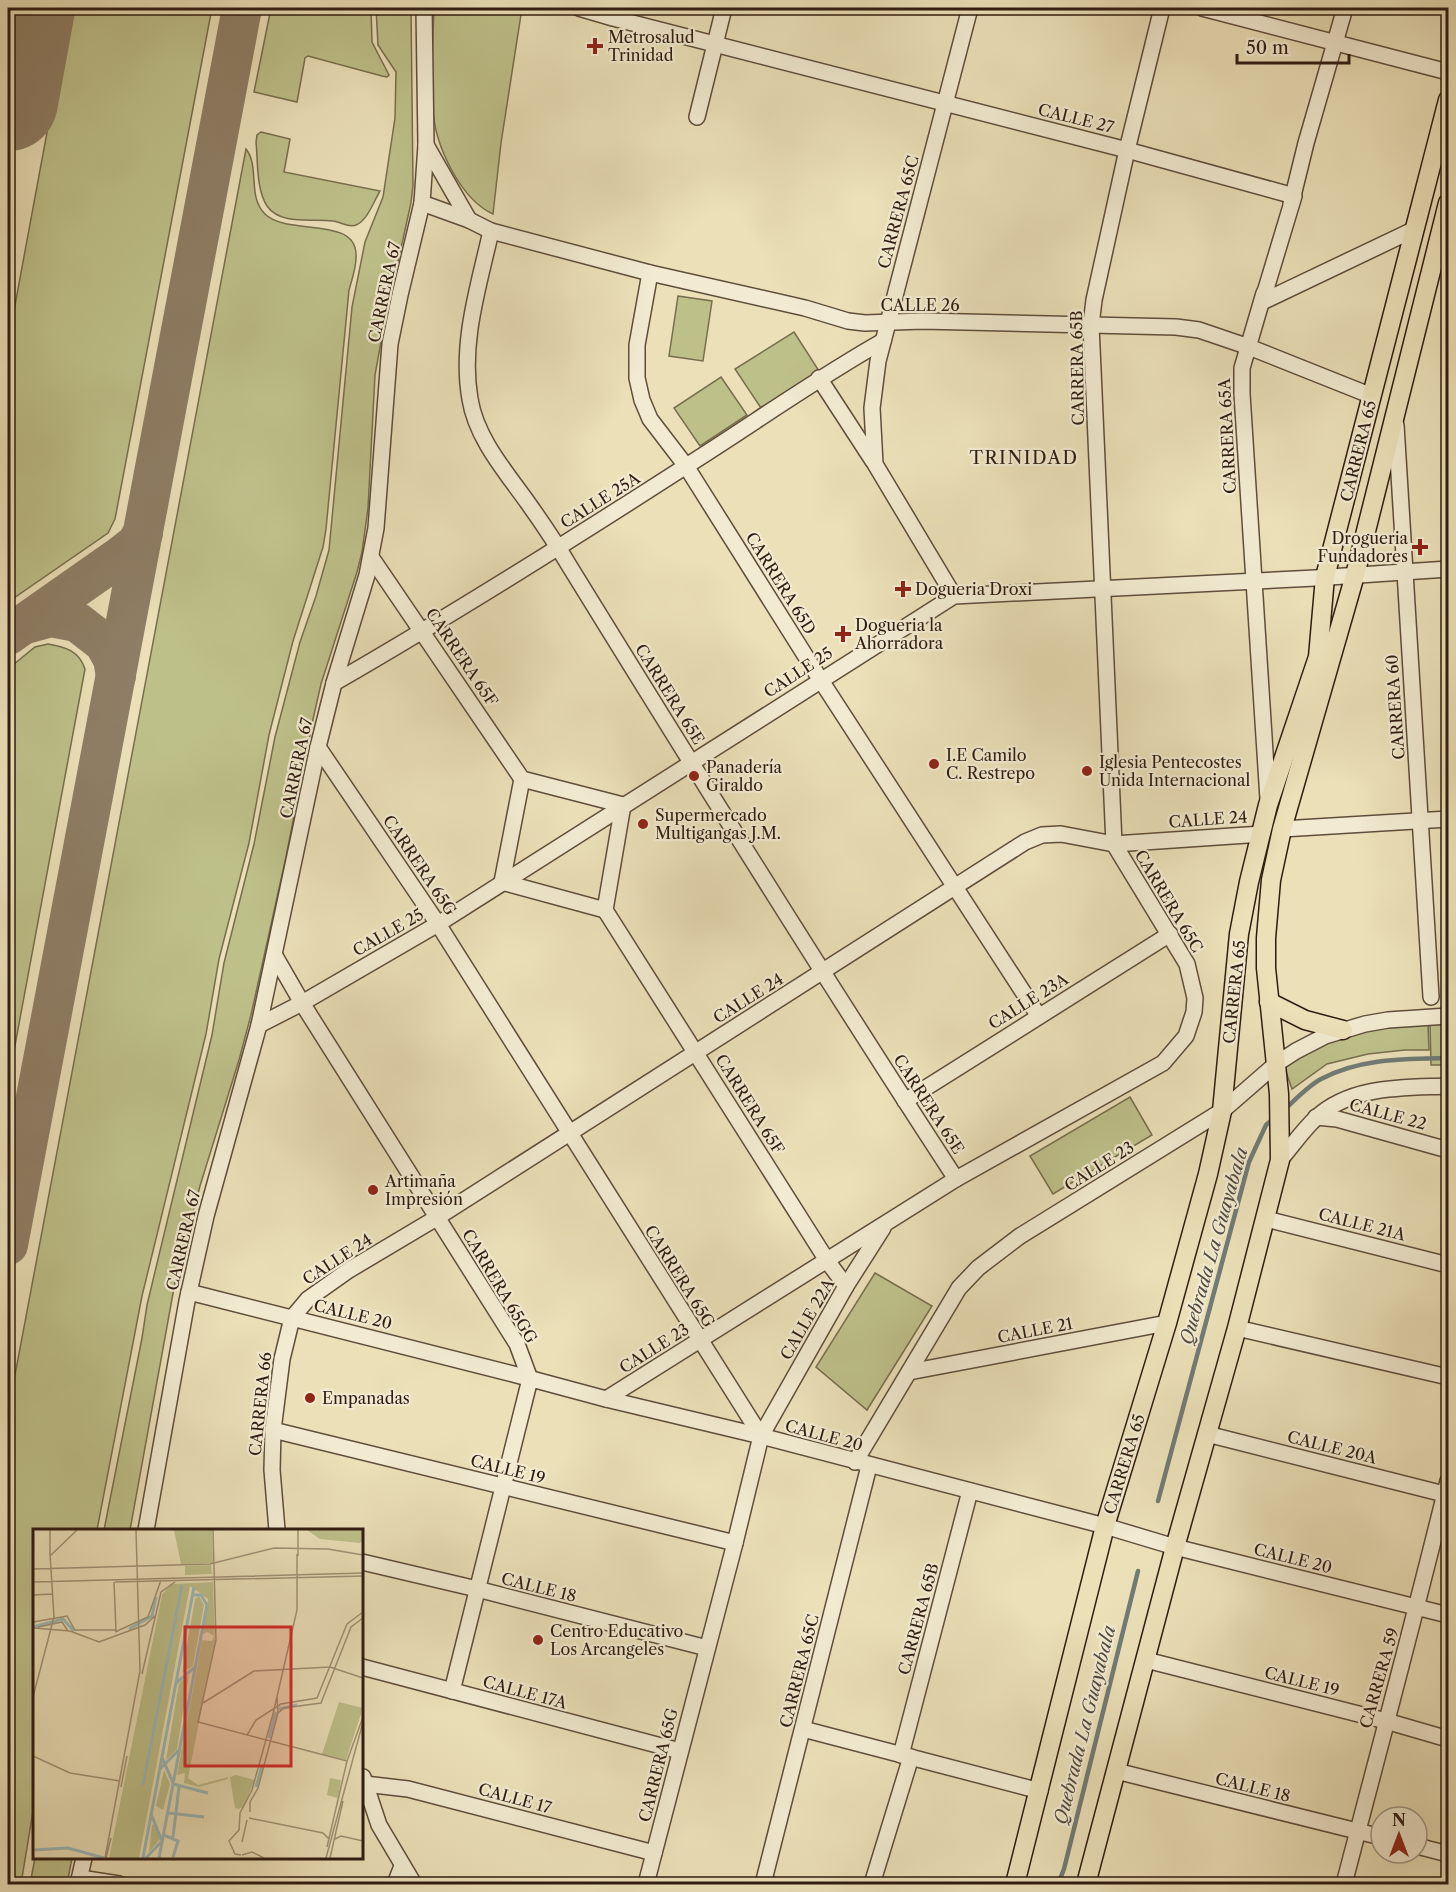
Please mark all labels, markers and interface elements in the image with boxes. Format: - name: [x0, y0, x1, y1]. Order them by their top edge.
- place label: Metrosalud Trinidad: [608, 27, 695, 65]
- scale bar: [1237, 27, 1350, 65]
- marker: Metrosalud Trinidad: [586, 37, 604, 55]
- text: 50 m: [1246, 37, 1289, 59]
- street label: CALLE 27: [1036, 99, 1116, 137]
- street label: CARRERA 65C: [873, 153, 923, 271]
- street label: CARRERA 67: [364, 239, 405, 344]
- street label: CALLE 26: [880, 295, 960, 315]
- street label: CARRERA 65B: [1066, 310, 1088, 426]
- street label: CARRERA 65A: [1214, 377, 1240, 494]
- street label: CARRERA 65: [1336, 398, 1380, 504]
- district label: TRINIDAD: [969, 447, 1079, 469]
- street label: CALLE 25A: [556, 467, 645, 532]
- street label: CARRERA 65D: [742, 528, 820, 638]
- place label: Drogueria Fundadores: [1318, 528, 1409, 566]
- marker: Drogueria Fundadores: [1413, 540, 1427, 554]
- place label: Dogueria Droxi: [915, 579, 1032, 599]
- marker: Dogueria Droxi: [896, 582, 910, 596]
- street label: CARRERA 65F: [422, 604, 502, 710]
- place label: Dogueria la Ahorradora: [854, 615, 944, 653]
- marker: Dogueria la Ahorradora: [836, 627, 850, 641]
- street label: CARRERA 65E: [631, 640, 709, 748]
- street label: CALLE 25: [760, 642, 836, 702]
- street label: CARRERA 60: [1381, 654, 1409, 760]
- street label: CARRERA 67: [276, 715, 317, 820]
- place label: I.E Camilo C. Restrepo: [946, 745, 1035, 783]
- place label: Iglesia Pentecostes Unida Internacional: [1099, 752, 1250, 790]
- place label: Panadería Giraldo: [706, 757, 783, 795]
- marker: I.E Camilo C. Restrepo: [927, 757, 941, 771]
- marker: Iglesia Pentecostes Unida Internacional: [1080, 764, 1094, 778]
- marker: Panadería Giraldo: [687, 769, 701, 783]
- place label: Supermercado Multigangas J.M.: [655, 805, 781, 843]
- street label: CALLE 24: [1168, 806, 1248, 832]
- street label: CARRERA 65G: [379, 811, 461, 919]
- marker: Supermercado Multigangas J.M.: [636, 817, 650, 831]
- street label: CARRERA 65C: [1130, 846, 1208, 956]
- street label: CALLE 25: [349, 904, 427, 960]
- street label: CARRERA 65: [1219, 939, 1249, 1045]
- street label: CALLE 23A: [984, 968, 1073, 1033]
- street label: CALLE 24: [709, 969, 787, 1027]
- street label: CARRERA 65F: [711, 1050, 789, 1158]
- street label: CARRERA 65E: [889, 1050, 969, 1158]
- street label: CALLE 22: [1347, 1094, 1429, 1134]
- street label: CALLE 23: [1060, 1137, 1138, 1195]
- water label: Quebrada La Guayabala: [1175, 1145, 1253, 1347]
- place label: Artimaña Impresión: [384, 1171, 463, 1209]
- marker: Artimaña Impresión: [366, 1183, 380, 1197]
- street label: CARRERA 67: [162, 1188, 204, 1292]
- street label: CALLE 21A: [1316, 1204, 1409, 1245]
- street label: CARRERA 65G: [641, 1221, 719, 1331]
- street label: CARRERA 65GG: [458, 1225, 542, 1347]
- street label: CALLE 24: [298, 1229, 376, 1289]
- street label: CALLE 22A: [776, 1274, 839, 1363]
- street label: CALLE 20: [312, 1295, 394, 1333]
- street label: CALLE 21: [996, 1313, 1075, 1347]
- street label: CALLE 23: [615, 1319, 693, 1377]
- street label: CARRERA 66: [245, 1351, 275, 1457]
- place label: Empanadas: [322, 1388, 410, 1408]
- marker: Empanadas: [303, 1391, 317, 1405]
- street label: CARRERA 65: [1099, 1411, 1149, 1517]
- street label: CALLE 20: [783, 1415, 865, 1455]
- street label: CALLE 20A: [1285, 1426, 1380, 1468]
- street label: CALLE 19: [468, 1450, 548, 1488]
- inset map: [33, 1529, 363, 1859]
- street label: CALLE 20: [1252, 1539, 1334, 1577]
- street label: CARRERA 65B: [893, 1561, 943, 1677]
- street label: CALLE 18: [499, 1568, 579, 1606]
- street label: CARRERA 65C: [775, 1612, 823, 1730]
- place label: Centro Educativo Los Arcangeles: [550, 1621, 684, 1659]
- water label: Quebrada La Guayabala: [1050, 1623, 1120, 1827]
- street label: CARRERA 59: [1355, 1625, 1403, 1731]
- marker: Centro Educativo Los Arcangeles: [531, 1633, 545, 1647]
- street label: CALLE 19: [1262, 1662, 1342, 1700]
- street label: CALLE 17A: [481, 1671, 570, 1713]
- street label: CARRERA 65G: [634, 1706, 682, 1824]
- street label: CALLE 18: [1213, 1768, 1293, 1806]
- street label: CALLE 17: [476, 1779, 554, 1817]
- north arrow: [1369, 1805, 1429, 1865]
- text: N: [1392, 1810, 1406, 1830]

